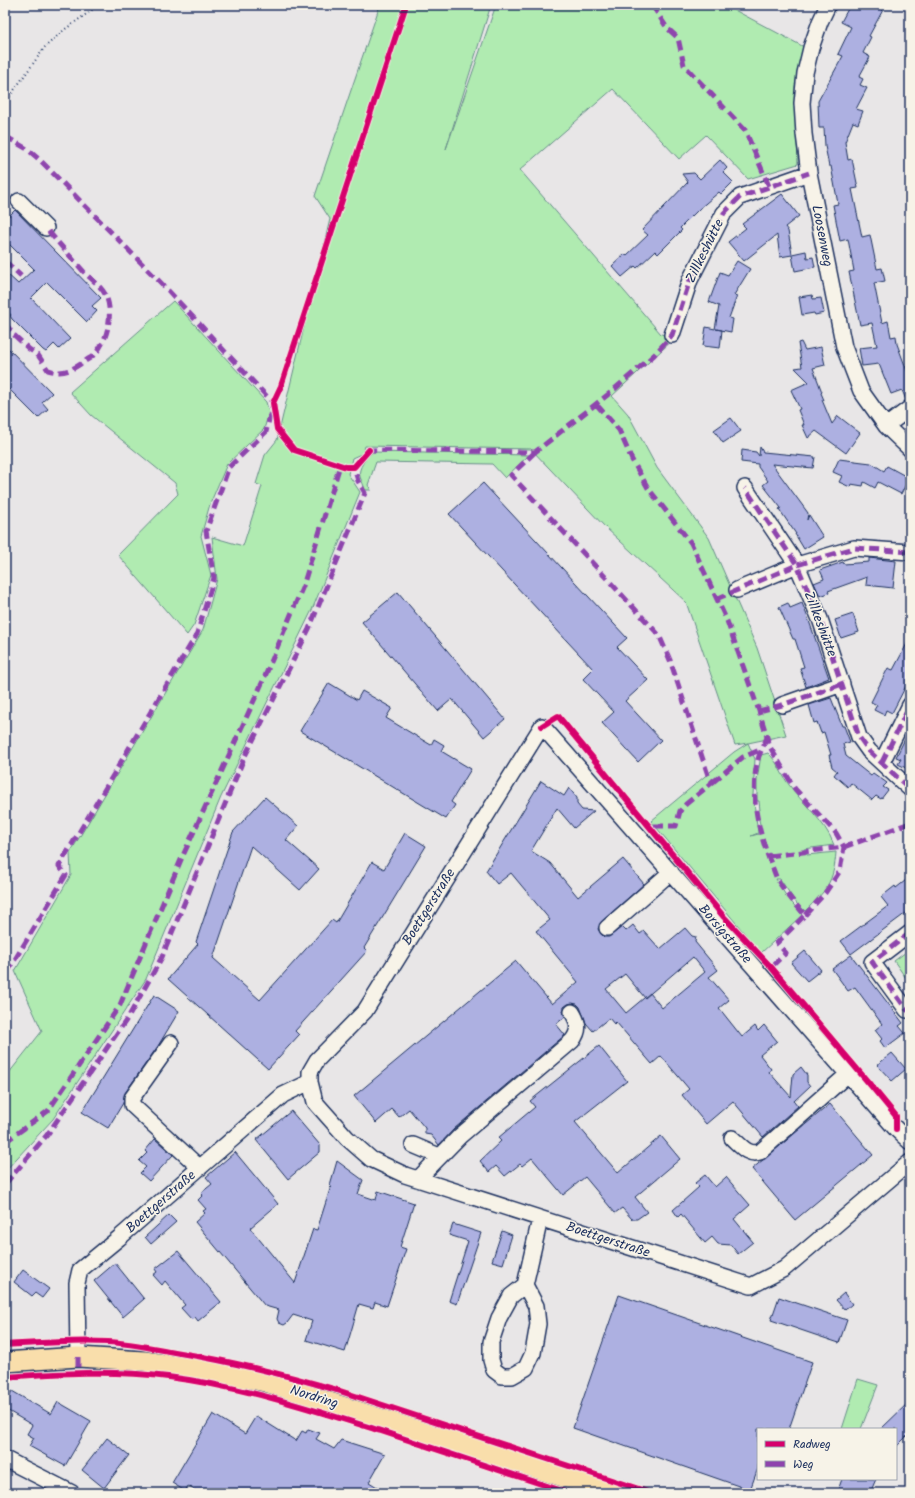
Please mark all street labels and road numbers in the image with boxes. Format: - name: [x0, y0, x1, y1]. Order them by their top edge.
- street label: Loosenweg: [805, 203, 839, 269]
- street label: Zillkeshütte: [680, 215, 730, 287]
- street label: Zillkeshütte: [797, 588, 843, 661]
- street label: Boettgerstraße: [397, 864, 462, 950]
- street label: Borsigstraße: [693, 899, 758, 969]
- street label: Boettgerstraße: [121, 1165, 202, 1239]
- street label: Boettgerstraße: [563, 1216, 653, 1264]
- street label: Nordring: [287, 1379, 341, 1415]

